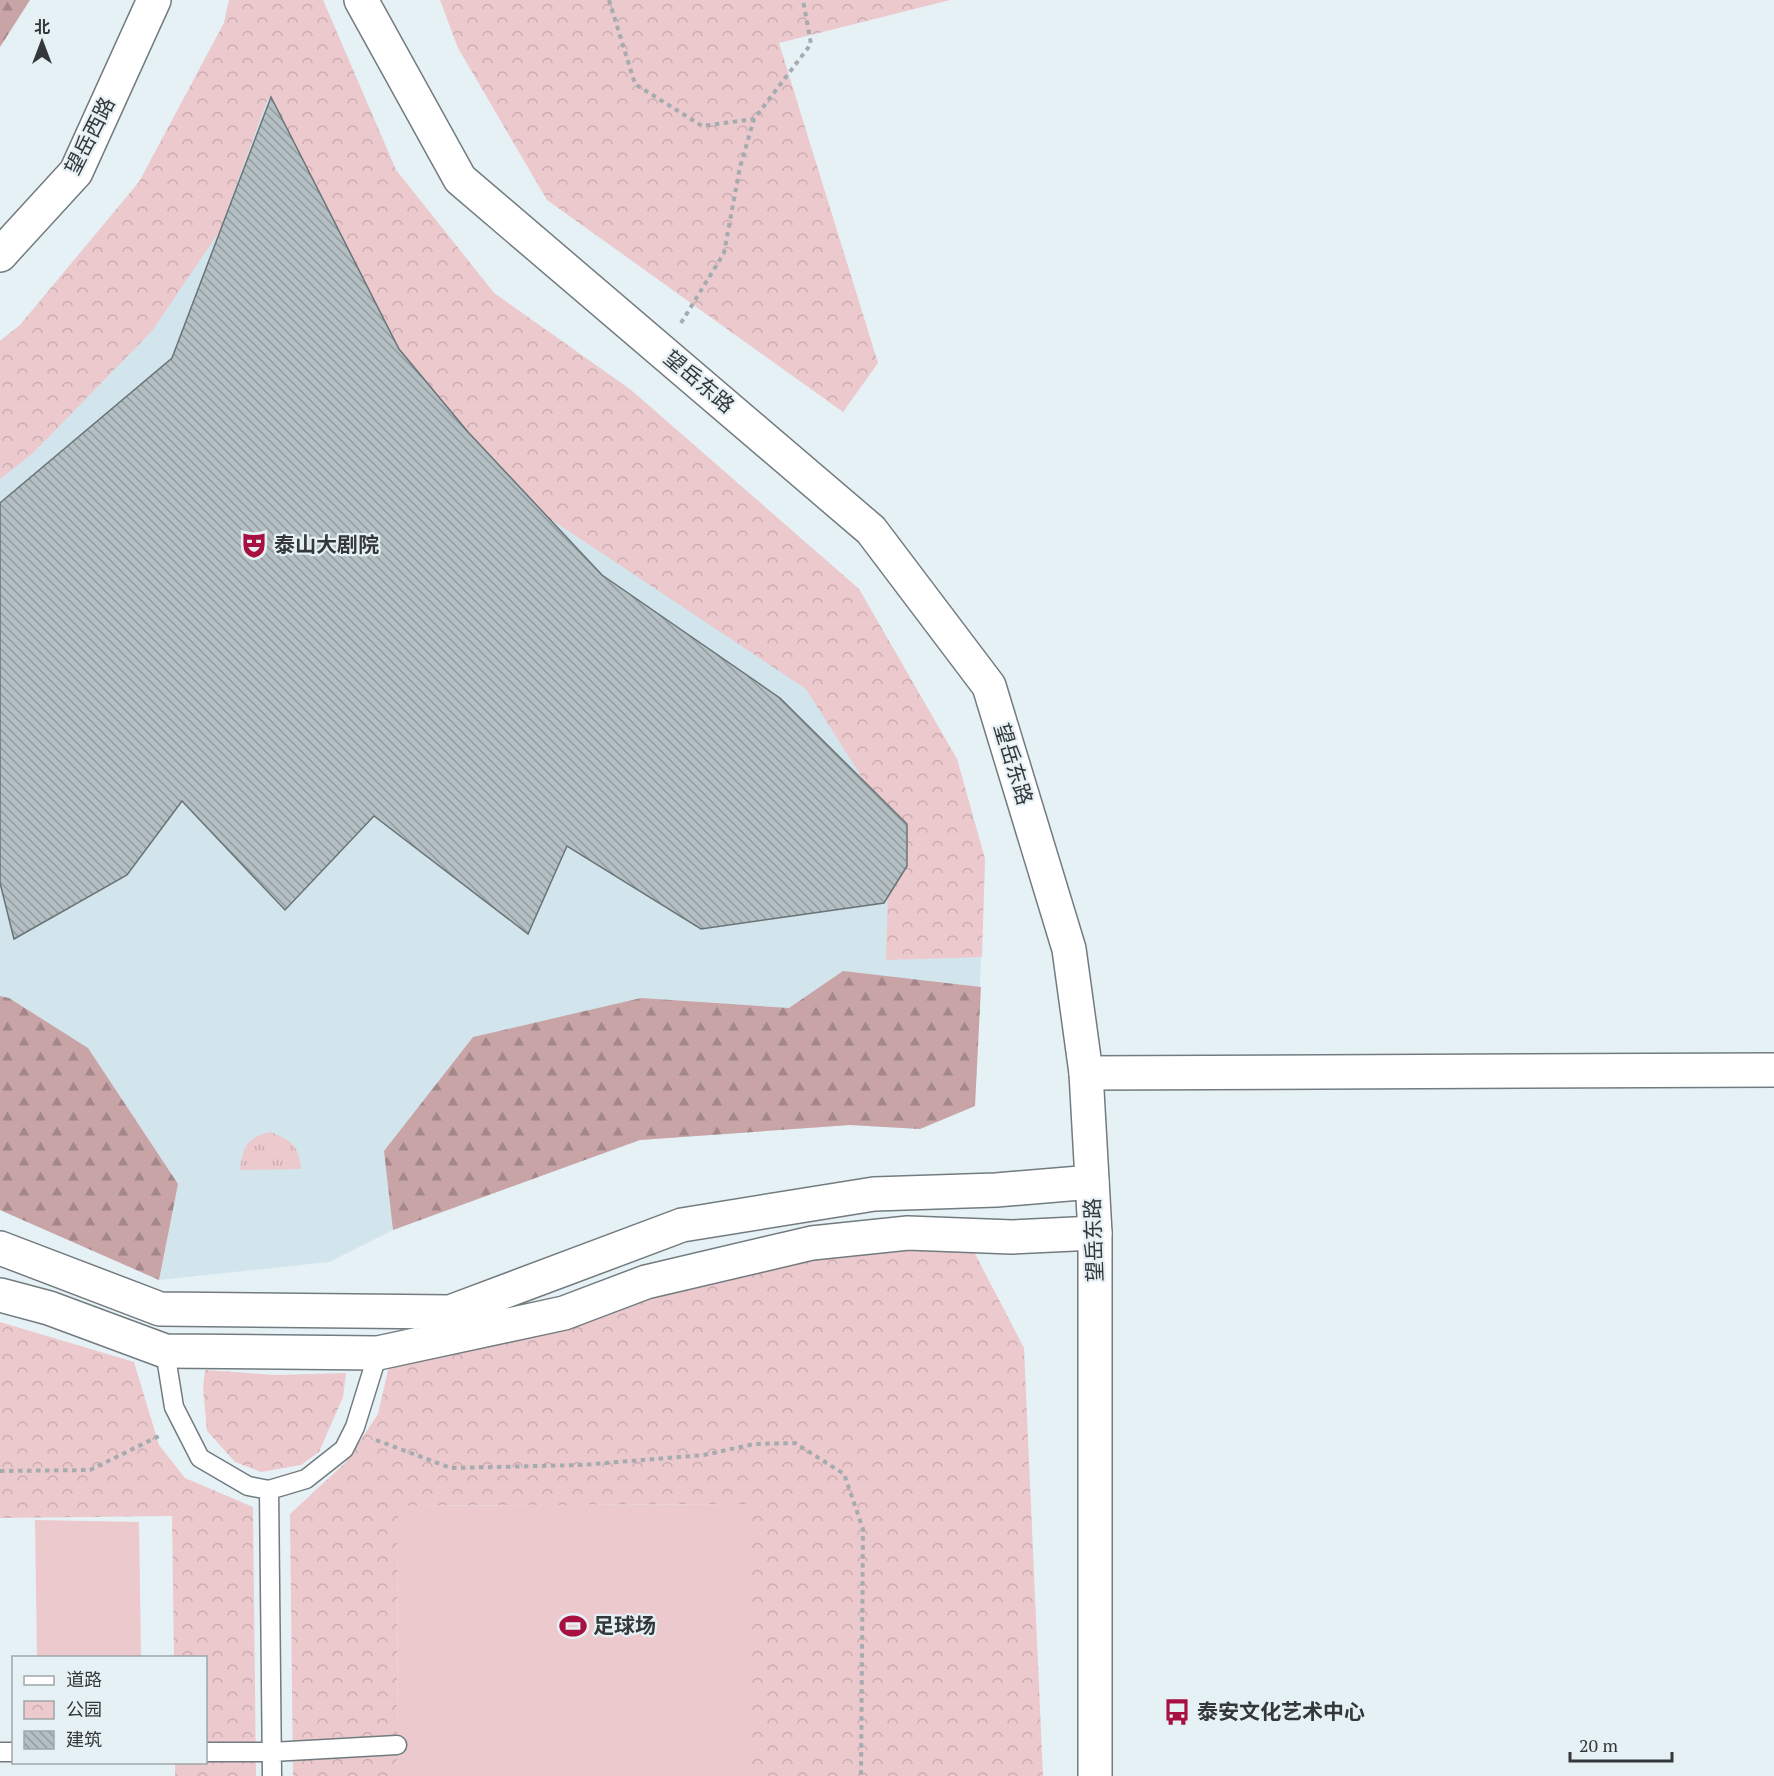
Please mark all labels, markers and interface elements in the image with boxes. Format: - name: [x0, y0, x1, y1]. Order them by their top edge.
- north arrow: [12, 12, 72, 72]
- text: 北: [34, 16, 50, 38]
- street label: 望岳西路: [58, 92, 121, 179]
- street label: 望岳东路: [658, 344, 741, 419]
- theatre icon: 泰山大剧院: [239, 530, 269, 560]
- place label: 泰山大剧院: [274, 530, 379, 558]
- street label: 望岳东路: [988, 719, 1040, 808]
- street label: 望岳东路: [1078, 1198, 1108, 1282]
- sports icon: 足球场: [558, 1611, 588, 1641]
- place label: 足球场: [593, 1611, 656, 1639]
- legend: [12, 1656, 207, 1764]
- text: 道路: [66, 1667, 102, 1691]
- text: 公园: [66, 1697, 102, 1721]
- bus stop icon: 泰安文化艺术中心: [1162, 1697, 1192, 1727]
- place label: 泰安文化艺术中心: [1197, 1697, 1365, 1725]
- scale bar: [1570, 1725, 1672, 1763]
- text: 建筑: [66, 1727, 102, 1751]
- text: 20 m: [1579, 1733, 1619, 1757]

